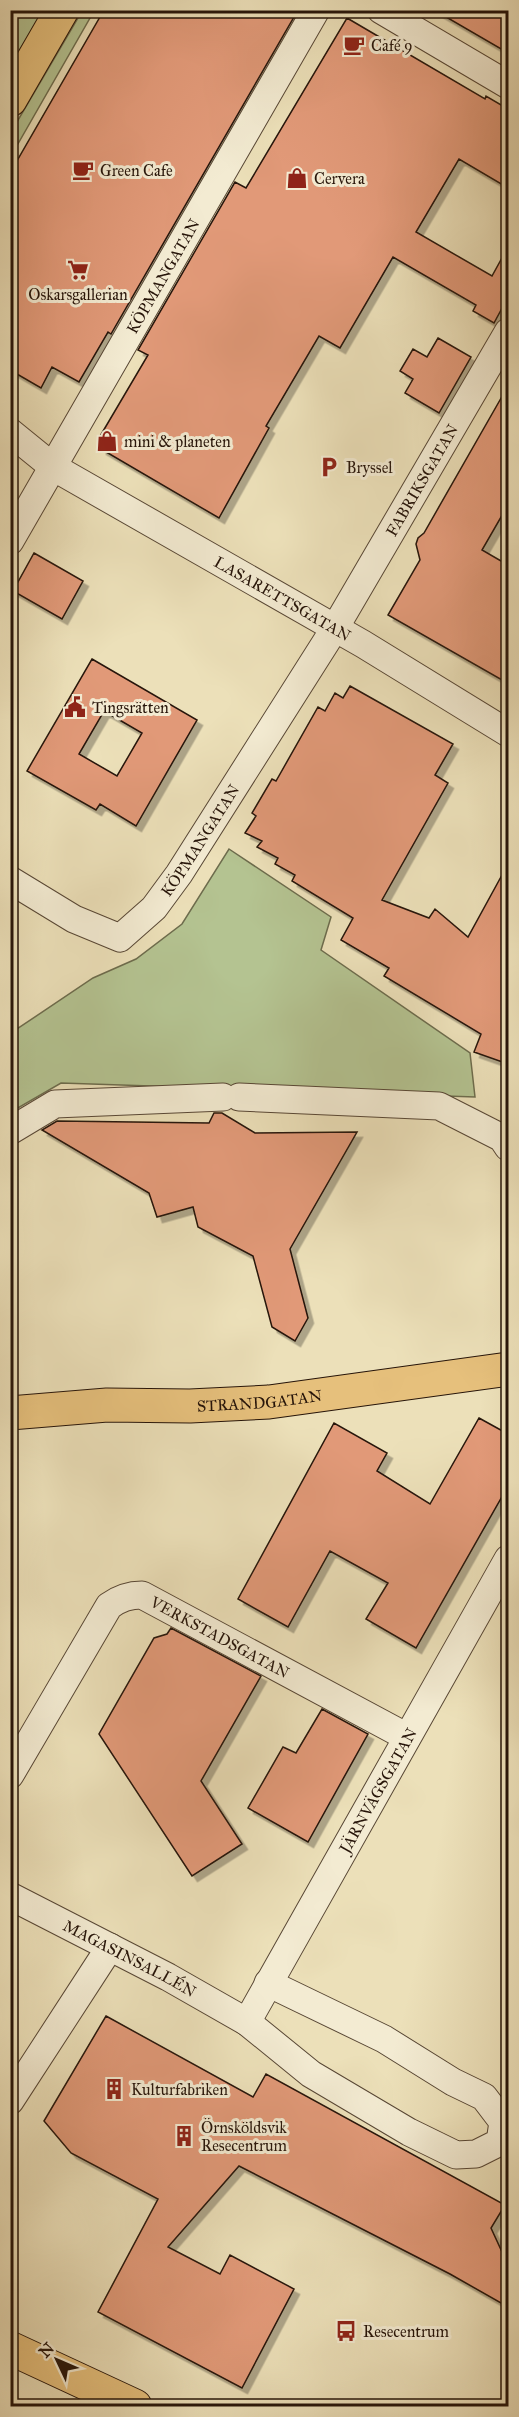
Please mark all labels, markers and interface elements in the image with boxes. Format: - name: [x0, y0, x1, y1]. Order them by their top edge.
- cafe icon: Café 9: [342, 33, 366, 57]
- place label: Café 9: [371, 36, 413, 55]
- cafe icon: Green Cafe: [71, 158, 95, 182]
- place label: Green Cafe: [100, 161, 173, 180]
- shop icon: Cervera: [285, 166, 309, 190]
- place label: Cervera: [314, 169, 365, 188]
- street label: KÖPMANGATAN: [123, 215, 204, 337]
- supermarket icon: Oskarsgallerian: [66, 258, 90, 282]
- place label: Oskarsgallerian: [28, 285, 128, 305]
- street label: FABRIKSGATAN: [382, 420, 462, 540]
- shop icon: mini & planeten: [95, 429, 119, 453]
- place label: mini & planeten: [124, 432, 231, 451]
- parking icon: Bryssel: [317, 455, 341, 479]
- place label: Bryssel: [346, 458, 393, 477]
- street label: LASARETTSGATAN: [211, 552, 355, 645]
- public building icon: Tingsrätten: [63, 695, 87, 719]
- place label: Tingsrätten: [92, 698, 169, 718]
- street label: KÖPMANGATAN: [157, 780, 244, 900]
- street label: STRANDGATAN: [196, 1386, 324, 1416]
- street label: VERKSTADSGATAN: [146, 1592, 293, 1682]
- street label: JÄRNVÄGSGATAN: [334, 1724, 421, 1859]
- street label: MAGASINSALLÉN: [60, 1916, 200, 2001]
- building icon: Kulturfabriken: [102, 2077, 126, 2101]
- place label: Kulturfabriken: [131, 2080, 228, 2099]
- place label: Örnsköldsvik Resecentrum: [201, 2117, 288, 2155]
- building icon: Örnsköldsvik Resecentrum: [172, 2124, 196, 2148]
- bus stop icon: Resecentrum: [334, 2319, 358, 2343]
- place label: Resecentrum: [363, 2322, 450, 2341]
- north arrow: [27, 2330, 87, 2390]
- text: N: [35, 2338, 58, 2361]

